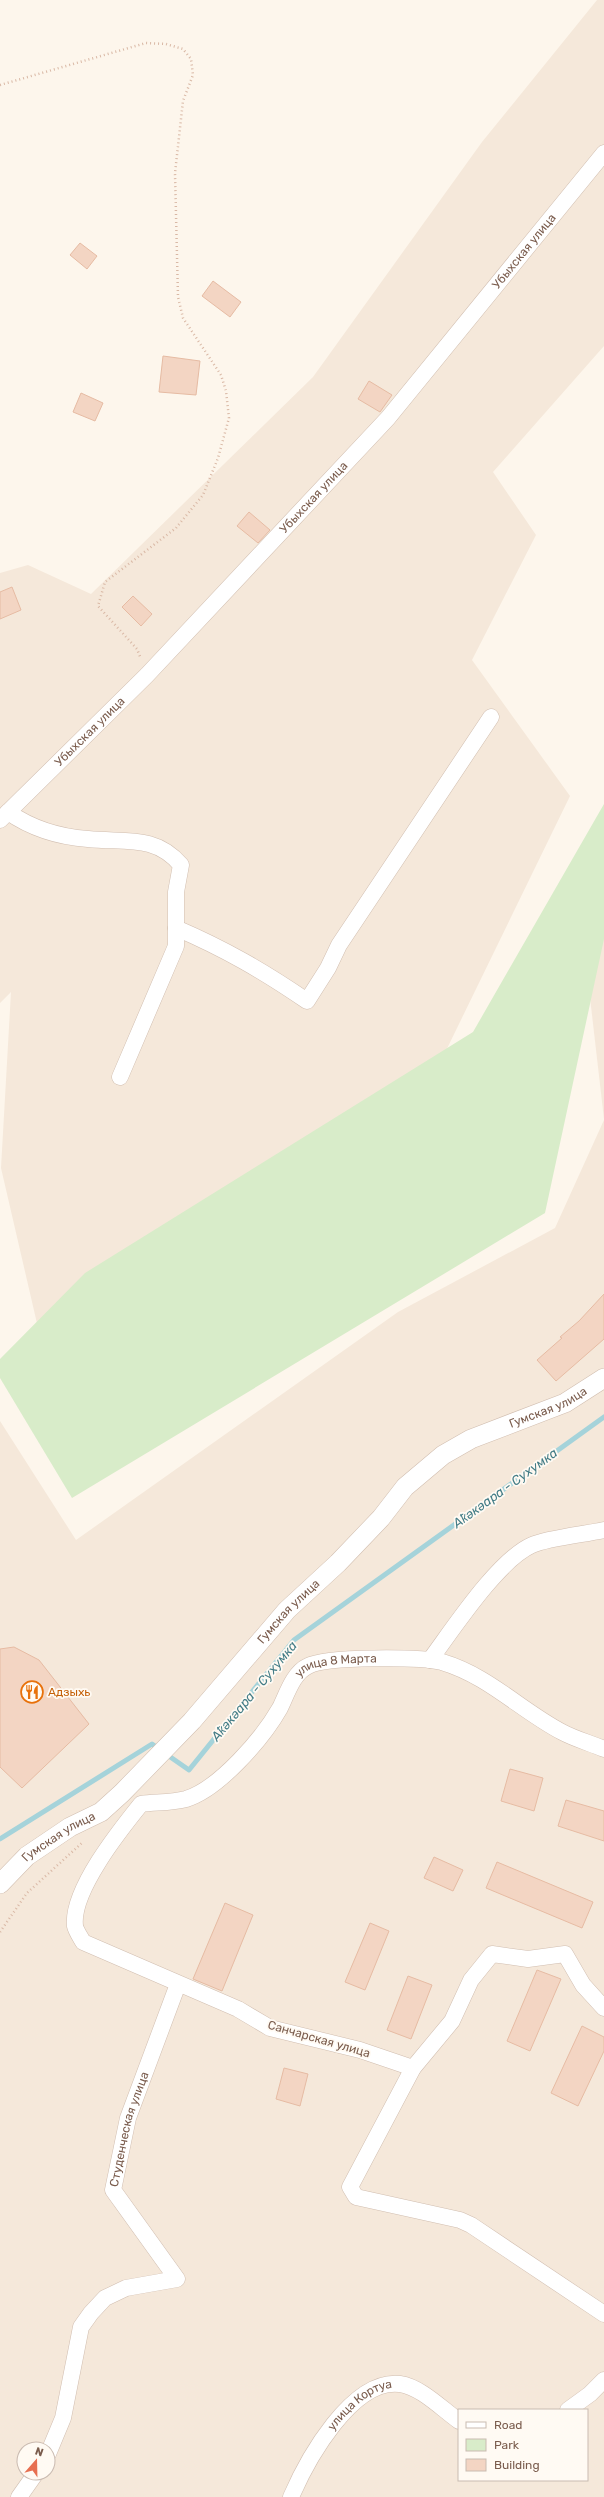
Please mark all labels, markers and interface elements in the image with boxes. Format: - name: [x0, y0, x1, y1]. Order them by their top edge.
- street label: Убыхская улица: [489, 211, 559, 292]
- street label: Убыхская улица: [277, 459, 350, 536]
- street label: Убыхская улица: [52, 694, 128, 769]
- street label: Гумская улица: [507, 1384, 589, 1431]
- water label: Аҟәкәара - Сухумка: [449, 1445, 560, 1532]
- street label: Гумская улица: [254, 1576, 323, 1646]
- water label: Аҟәкәара - Сухумка: [207, 1638, 300, 1745]
- street label: улица 8 Марта: [292, 1651, 377, 1680]
- restaurant icon: Адзыхь: [19, 1679, 45, 1705]
- place label: Адзыхь: [48, 1685, 90, 1699]
- street label: Гумская улица: [19, 1809, 97, 1864]
- street label: Санчарская улица: [266, 2018, 372, 2060]
- street label: Студенческая улица: [107, 2070, 152, 2188]
- street label: улица Кортуа: [325, 2377, 393, 2433]
- legend: [458, 2409, 588, 2481]
- text: Road: [494, 2418, 522, 2432]
- text: Park: [494, 2438, 520, 2452]
- north arrow: [16, 2441, 56, 2481]
- text: N: [33, 2445, 45, 2460]
- text: Building: [494, 2458, 540, 2472]

